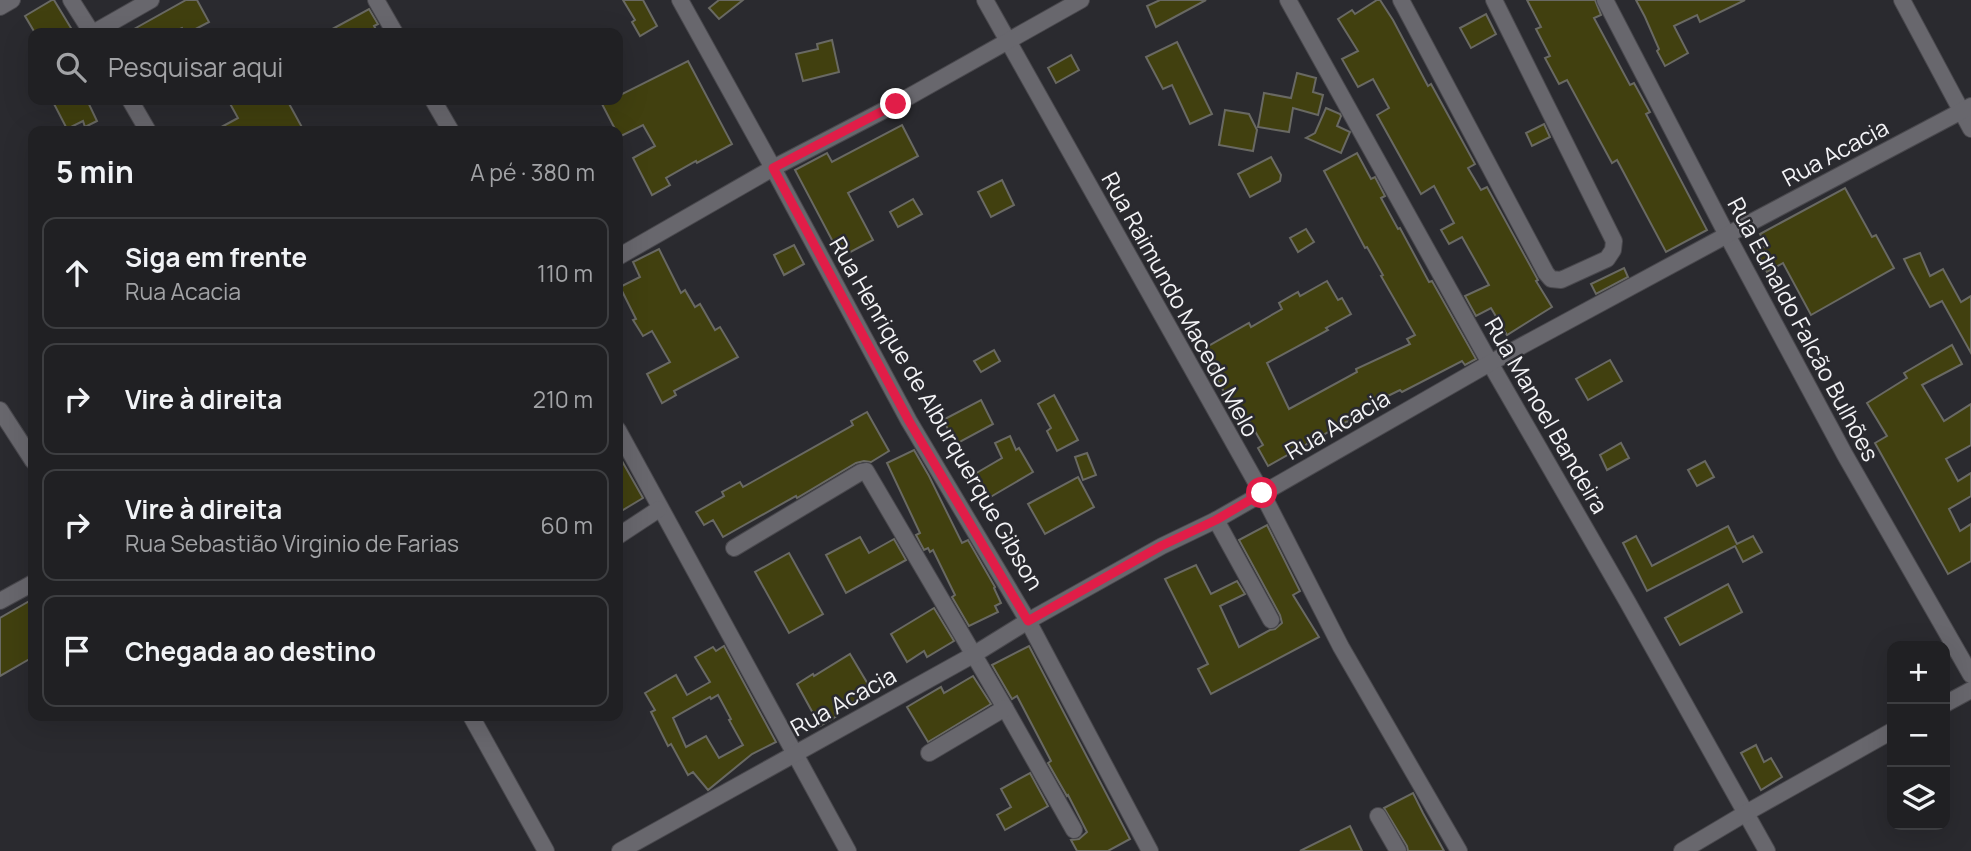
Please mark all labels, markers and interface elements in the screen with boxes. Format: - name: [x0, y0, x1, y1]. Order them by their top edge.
- search box: [28, 28, 623, 105]
- icon: search: [52, 48, 90, 86]
- text: Pesquisar aqui: [108, 49, 283, 85]
- route end: [880, 88, 911, 119]
- street label: Rua Acacia: [1776, 111, 1894, 193]
- text: 5 min: [56, 151, 134, 192]
- text: A pé · 380 m: [470, 156, 595, 188]
- street label: Rua Raimundo Macedo Melo: [1095, 166, 1267, 442]
- street label: Rua Ednaldo Falcão Bulhões: [1721, 191, 1887, 467]
- street label: Rua Henrique de Alburquerque Gibson: [822, 230, 1052, 596]
- text: Siga em frente: [125, 239, 307, 275]
- icon: ahead: [58, 254, 96, 292]
- text: 110 m: [537, 257, 593, 289]
- text: Rua Acacia: [125, 275, 241, 307]
- street label: Rua Manoel Bandeira: [1478, 311, 1616, 519]
- icon: right: [58, 380, 96, 418]
- text: Vire à direita: [125, 381, 282, 417]
- street label: Rua Acacia: [1279, 381, 1395, 467]
- text: 210 m: [533, 383, 593, 415]
- route start: [1246, 477, 1277, 508]
- text: Vire à direita: [125, 491, 282, 527]
- icon: right: [58, 506, 96, 544]
- text: 60 m: [541, 509, 593, 541]
- text: Rua Sebastião Virginio de Farias: [125, 527, 459, 559]
- icon: arrive: [58, 632, 96, 670]
- text: Chegada ao destino: [125, 633, 376, 669]
- map controls: [1887, 641, 1950, 830]
- button: +: [1887, 641, 1950, 704]
- street label: Rua Acacia: [784, 659, 902, 743]
- button: −: [1887, 704, 1950, 767]
- button: layers: [1887, 767, 1950, 830]

